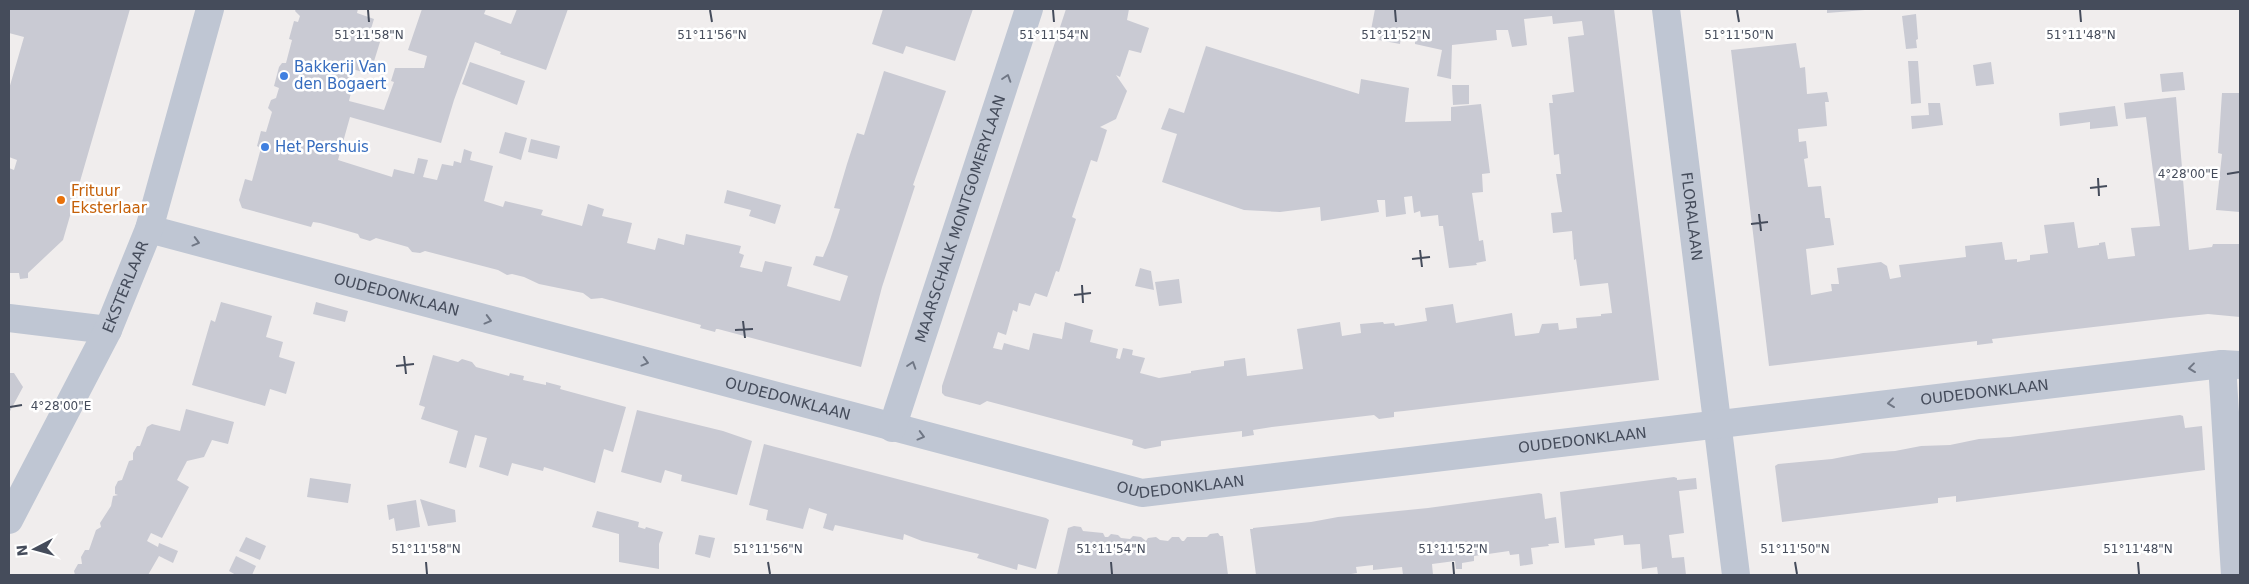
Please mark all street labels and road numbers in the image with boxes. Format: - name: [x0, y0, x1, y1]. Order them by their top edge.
- street label: MAARSCHALK MONTGOMERYLAAN: [911, 93, 1009, 345]
- street label: FLORALAAN: [1677, 171, 1706, 262]
- street label: EKSTERLAAR: [99, 238, 152, 335]
- street label: OUDEDONKLAAN: [332, 269, 461, 320]
- street label: OUDEDONKLAAN: [723, 374, 853, 424]
- street label: OUDEDONKLAAN: [1919, 376, 2050, 409]
- street label: OUDEDONKLAAN: [1517, 424, 1648, 457]
- street label: OUDEDONKLAAN: [1114, 472, 1245, 502]

